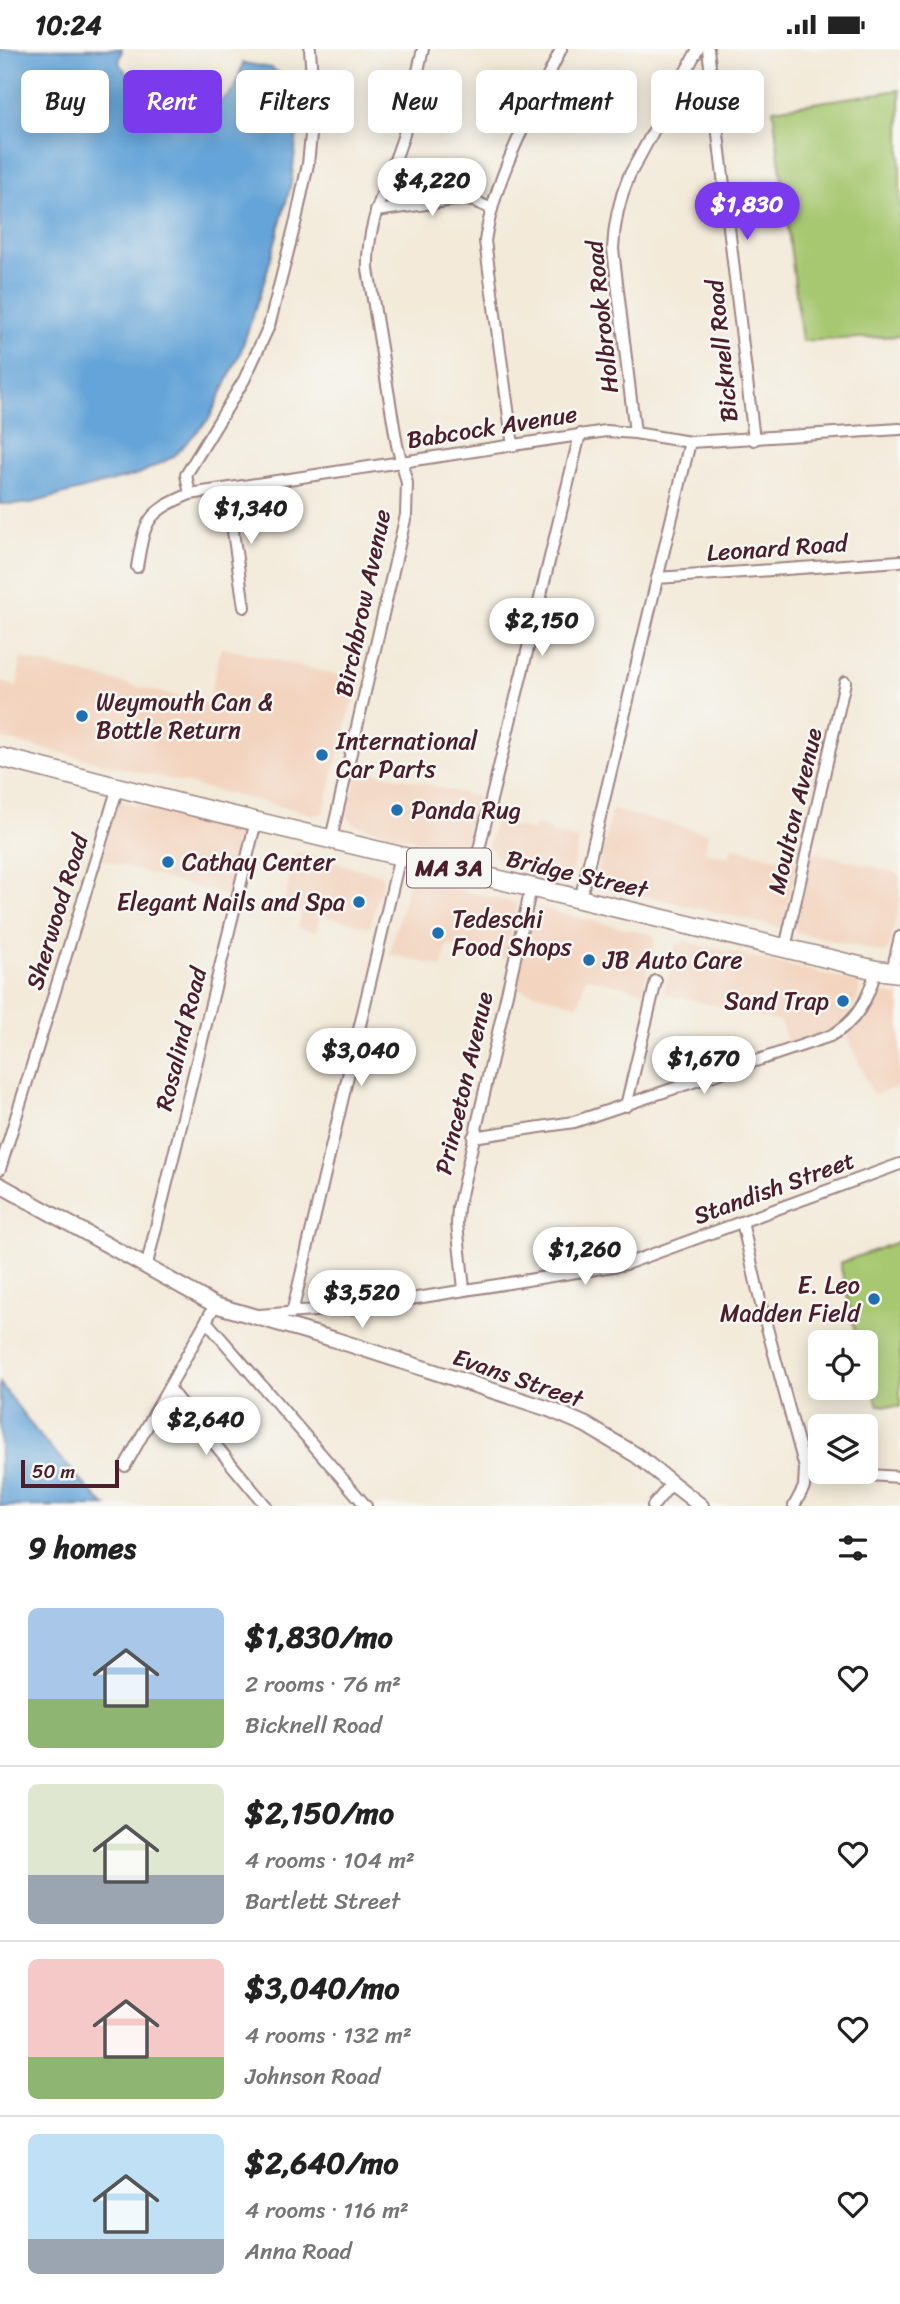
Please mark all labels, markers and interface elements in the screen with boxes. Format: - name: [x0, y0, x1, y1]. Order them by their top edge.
- text: 10:24: [35, 2, 102, 48]
- chip: Buy: [21, 70, 109, 133]
- chip: Rent: [123, 70, 222, 133]
- chip: Filters: [236, 70, 354, 133]
- chip: New: [368, 70, 462, 133]
- chip: Apartment: [476, 70, 637, 133]
- chip: House: [651, 70, 764, 133]
- pin: $4,220: [375, 159, 489, 218]
- text: $4,220: [393, 160, 471, 201]
- pin: $1,830: [690, 183, 804, 242]
- text: $1,830: [711, 184, 783, 225]
- street label: Holbrook Road: [573, 237, 631, 395]
- street label: Bicknell Road: [694, 276, 750, 424]
- street label: Babcock Avenue: [404, 393, 580, 461]
- pin: $1,340: [194, 487, 308, 546]
- text: $1,340: [214, 488, 288, 529]
- street label: Birchbrow Avenue: [323, 505, 403, 701]
- street label: Leonard Road: [705, 522, 851, 574]
- pin: $2,150: [485, 599, 599, 658]
- text: $2,150: [505, 600, 579, 641]
- place label: Weymouth Can & Bottle Return: [96, 681, 273, 751]
- marker: Weymouth Can & Bottle Return: [74, 708, 90, 724]
- place label: International Car Parts: [335, 720, 478, 790]
- street label: Moulton Avenue: [755, 723, 835, 898]
- marker: International Car Parts: [314, 747, 330, 763]
- place label: Panda Rug: [411, 789, 521, 831]
- marker: Panda Rug: [389, 802, 405, 818]
- street label: Sherwood Road: [13, 828, 101, 995]
- street label: Bridge Street: [502, 837, 653, 911]
- place label: Cathay Center: [182, 841, 336, 883]
- road number: MA 3A: [407, 849, 491, 887]
- marker: Cathay Center: [160, 854, 176, 870]
- place label: Elegant Nails and Spa: [117, 881, 345, 923]
- marker: Elegant Nails and Spa: [351, 894, 367, 910]
- place label: Tedeschi Food Shops: [452, 898, 573, 968]
- marker: Tedeschi Food Shops: [430, 925, 446, 941]
- place label: JB Auto Care: [602, 939, 743, 981]
- marker: JB Auto Care: [581, 952, 597, 968]
- street label: Rosalind Road: [143, 961, 219, 1115]
- place label: Sand Trap: [724, 980, 829, 1022]
- street label: Princeton Avenue: [423, 987, 506, 1179]
- marker: Sand Trap: [835, 993, 851, 1009]
- pin: $3,040: [304, 1028, 418, 1088]
- text: $3,040: [322, 1030, 400, 1071]
- pin: $1,670: [647, 1037, 761, 1096]
- text: $1,670: [668, 1038, 740, 1079]
- street label: Standish Street: [687, 1139, 861, 1237]
- pin: $1,260: [528, 1227, 642, 1287]
- text: $1,260: [549, 1229, 621, 1270]
- place label: E. Leo Madden Field: [720, 1264, 861, 1334]
- pin: $3,520: [305, 1271, 419, 1330]
- text: $3,520: [324, 1272, 400, 1313]
- marker: E. Leo Madden Field: [866, 1291, 882, 1307]
- map controls: [808, 1330, 878, 1484]
- button: locate: [808, 1330, 878, 1400]
- street label: Evans Street: [447, 1336, 590, 1420]
- pin: $2,640: [149, 1397, 263, 1457]
- text: $2,640: [168, 1399, 244, 1440]
- button: layers: [808, 1414, 878, 1484]
- text: 50 m: [32, 1455, 75, 1488]
- scale bar: [21, 1457, 119, 1489]
- text: 9 homes: [28, 1521, 136, 1575]
- icon: filters: [834, 1529, 872, 1567]
- text: $1,830/mo: [245, 1610, 393, 1664]
- icon: home: [84, 1636, 168, 1720]
- icon: heart: [834, 1659, 872, 1697]
- text: 2 rooms · 76 m²: [245, 1664, 401, 1705]
- text: Bicknell Road: [245, 1705, 382, 1746]
- text: $2,150/mo: [245, 1786, 394, 1840]
- icon: home: [84, 1812, 168, 1896]
- icon: heart: [834, 1835, 872, 1873]
- text: 4 rooms · 104 m²: [245, 1840, 415, 1881]
- text: Bartlett Street: [245, 1881, 400, 1922]
- text: $3,040/mo: [245, 1961, 400, 2015]
- icon: home: [84, 1987, 168, 2071]
- icon: heart: [834, 2010, 872, 2048]
- text: 4 rooms · 132 m²: [245, 2015, 412, 2056]
- text: Johnson Road: [245, 2056, 380, 2097]
- text: $2,640/mo: [245, 2136, 398, 2190]
- icon: home: [84, 2162, 168, 2246]
- icon: heart: [834, 2185, 872, 2223]
- text: 4 rooms · 116 m²: [245, 2190, 409, 2231]
- text: Anna Road: [245, 2231, 352, 2272]

